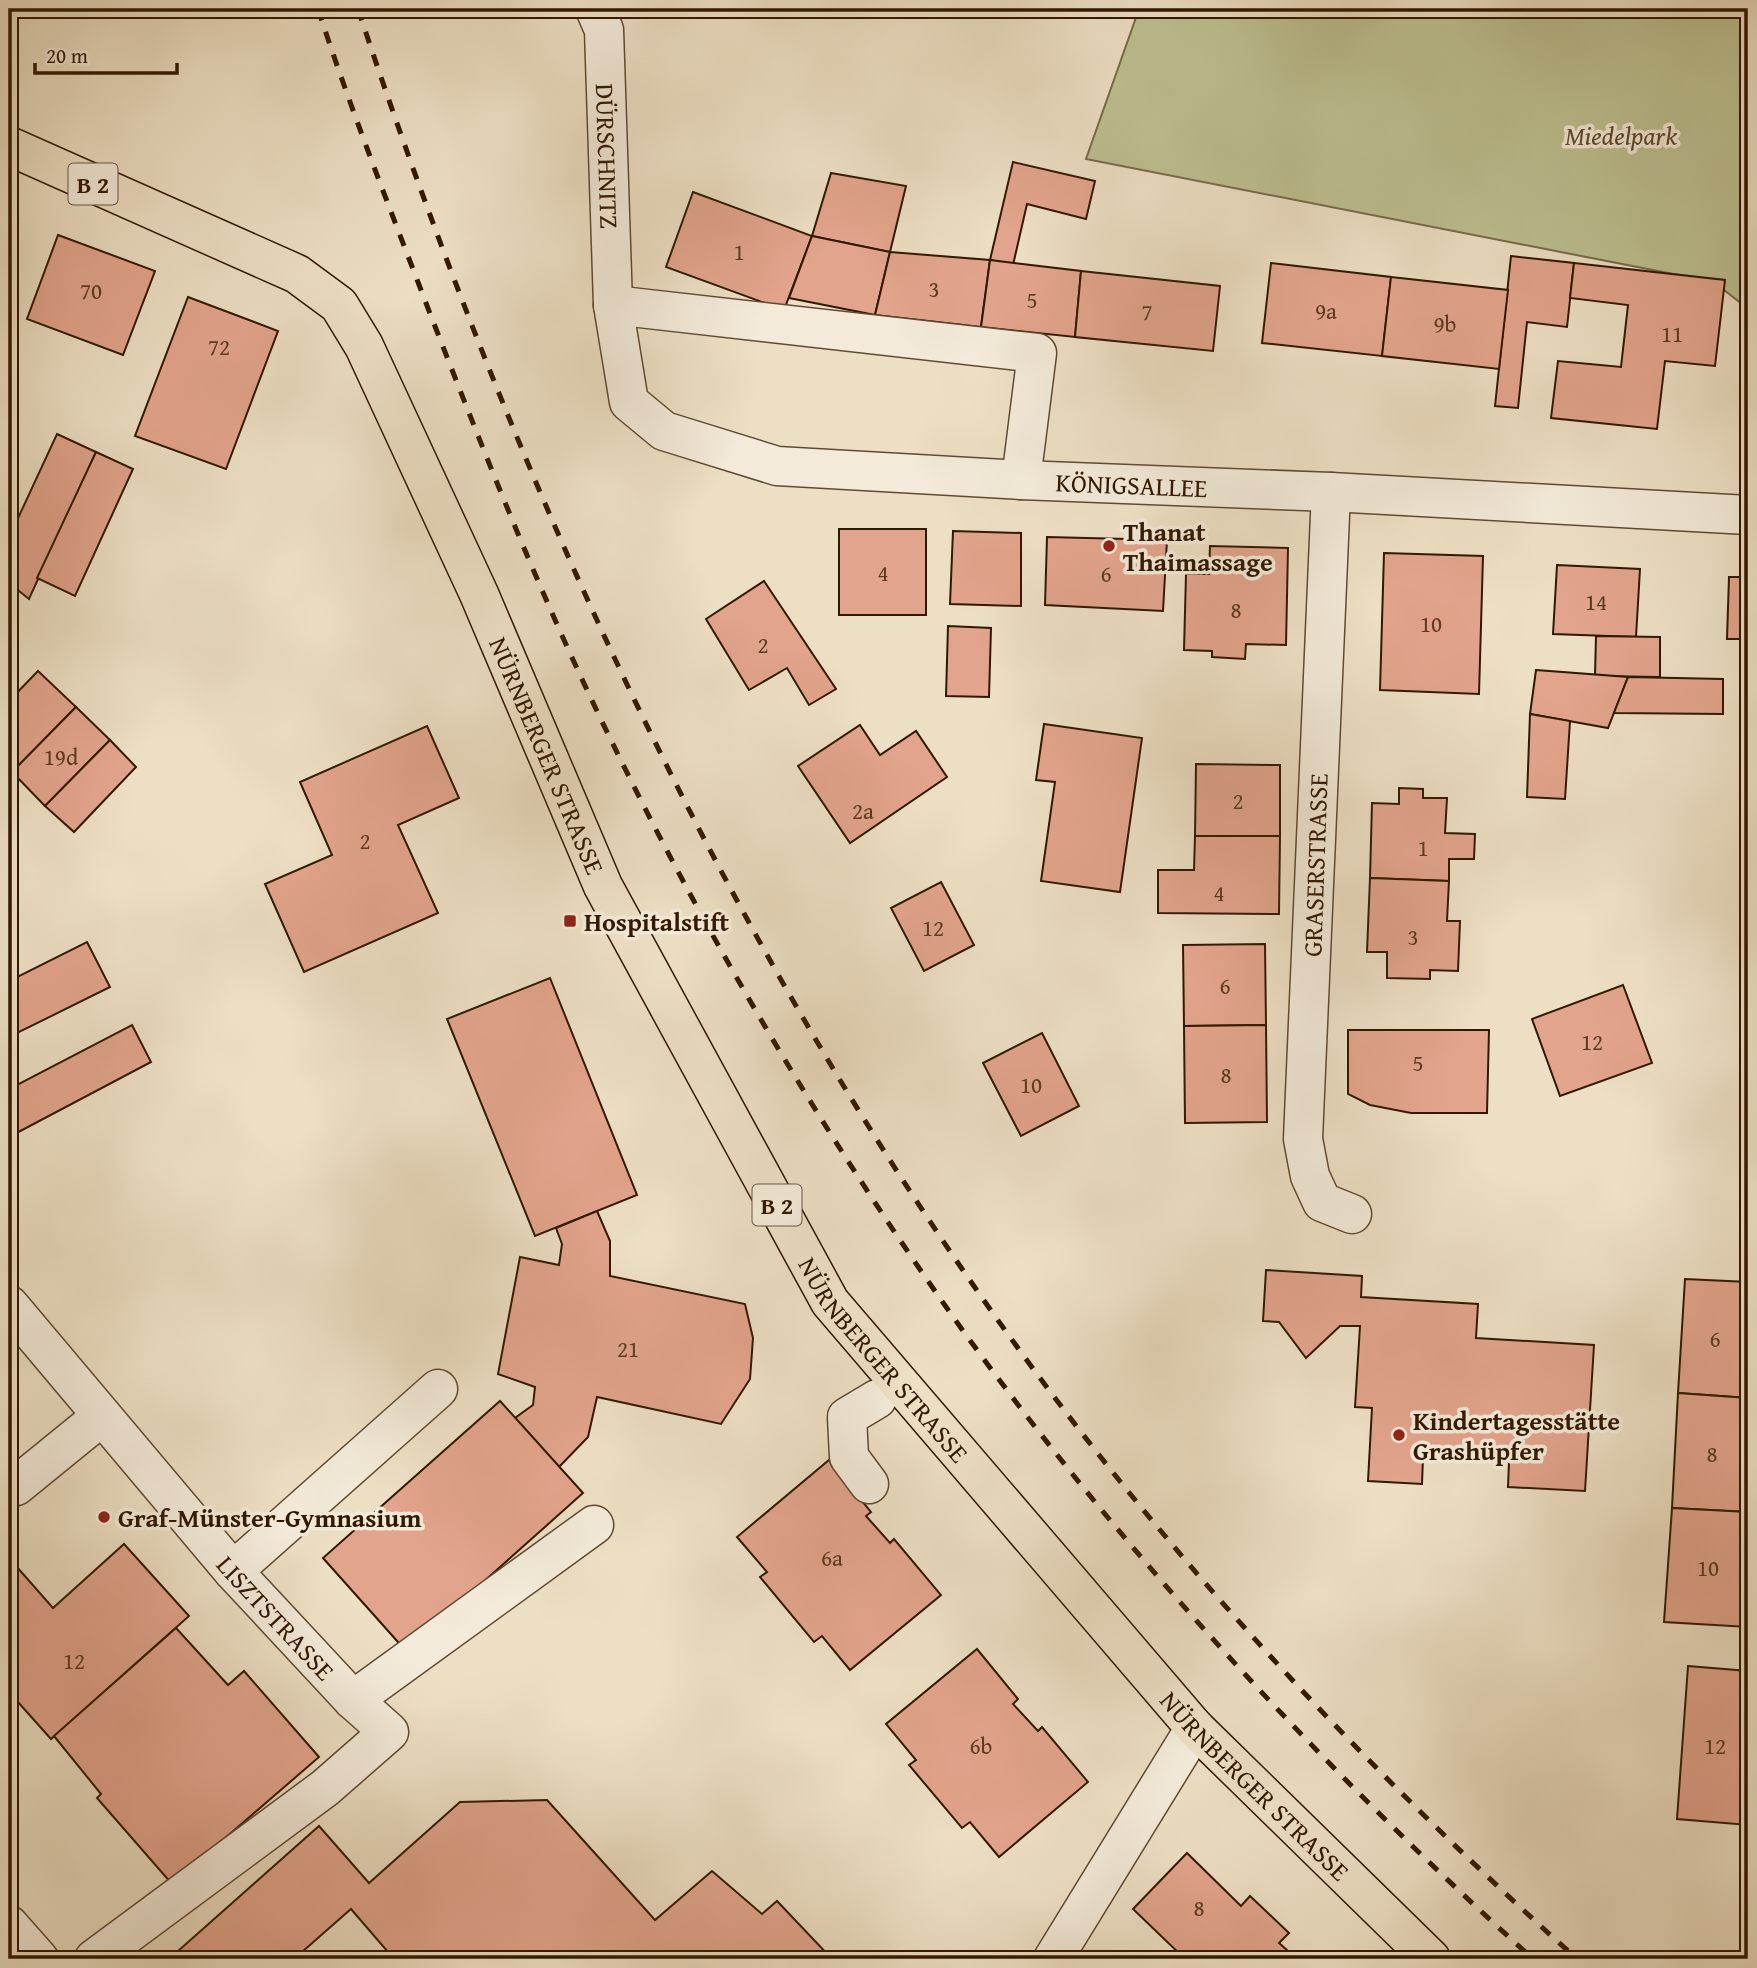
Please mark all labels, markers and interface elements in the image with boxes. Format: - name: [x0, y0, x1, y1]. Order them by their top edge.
- scale bar: [35, 32, 177, 76]
- text: 20 m: [46, 40, 88, 71]
- street label: DÜRSCHNITZ: [586, 83, 630, 229]
- park label: Miedelpark: [1565, 116, 1677, 155]
- road number: B 2: [68, 164, 118, 204]
- house number: 1: [733, 235, 745, 268]
- house number: 3: [928, 272, 940, 305]
- house number: 70: [80, 274, 102, 307]
- house number: 5: [1026, 283, 1038, 316]
- house number: 9a: [1315, 294, 1337, 327]
- house number: 7: [1141, 295, 1153, 328]
- house number: 9b: [1434, 307, 1456, 340]
- house number: 11: [1661, 317, 1683, 350]
- house number: 72: [208, 330, 230, 363]
- street label: KÖNIGSALLEE: [1055, 462, 1208, 507]
- place label: Thanat Thaimassage: [1123, 512, 1273, 581]
- marker: Thanat Thaimassage: [1101, 538, 1117, 554]
- house number: 4: [877, 556, 889, 589]
- house number: 6: [1100, 557, 1112, 590]
- house number: 14: [1585, 585, 1607, 618]
- house number: 8: [1230, 593, 1242, 626]
- house number: 10: [1420, 607, 1442, 640]
- house number: 2: [757, 628, 769, 661]
- street label: NÜRNBERGER STRASSE: [480, 630, 615, 880]
- house number: 19d: [44, 740, 79, 773]
- street label: GRASERSTRASSE: [1292, 773, 1338, 957]
- house number: 2: [1232, 784, 1244, 817]
- house number: 2a: [852, 794, 874, 827]
- house number: 2: [359, 824, 371, 857]
- house number: 1: [1417, 831, 1429, 864]
- house number: 4: [1213, 876, 1225, 909]
- place label: Hospitalstift: [584, 902, 729, 941]
- house number: 12: [922, 911, 944, 944]
- marker: Hospitalstift: [562, 913, 578, 929]
- house number: 3: [1407, 920, 1419, 953]
- house number: 6: [1219, 969, 1231, 1002]
- house number: 12: [1581, 1025, 1603, 1058]
- house number: 5: [1412, 1046, 1424, 1079]
- house number: 8: [1220, 1058, 1232, 1091]
- house number: 10: [1020, 1068, 1042, 1101]
- road number: B 2: [752, 1184, 802, 1226]
- street label: NÜRNBERGER STRASSE: [789, 1249, 979, 1471]
- house number: 6: [1709, 1322, 1721, 1355]
- house number: 21: [617, 1332, 639, 1365]
- place label: Kindertagesstätte Grashüpfer: [1413, 1401, 1620, 1470]
- marker: Kindertagesstätte Grashüpfer: [1391, 1427, 1407, 1443]
- house number: 8: [1706, 1437, 1718, 1470]
- place label: Graf-Münster-Gymnasium: [118, 1498, 422, 1537]
- marker: Graf-Münster-Gymnasium: [96, 1509, 112, 1525]
- house number: 6a: [821, 1541, 843, 1574]
- street label: LISZTSTRASSE: [208, 1546, 344, 1689]
- house number: 10: [1697, 1551, 1719, 1584]
- house number: 12: [63, 1644, 85, 1677]
- street label: NÜRNBERGER STRASSE: [1151, 1682, 1359, 1889]
- house number: 6b: [970, 1729, 992, 1762]
- house number: 12: [1704, 1729, 1726, 1762]
- house number: 8: [1193, 1891, 1205, 1924]

